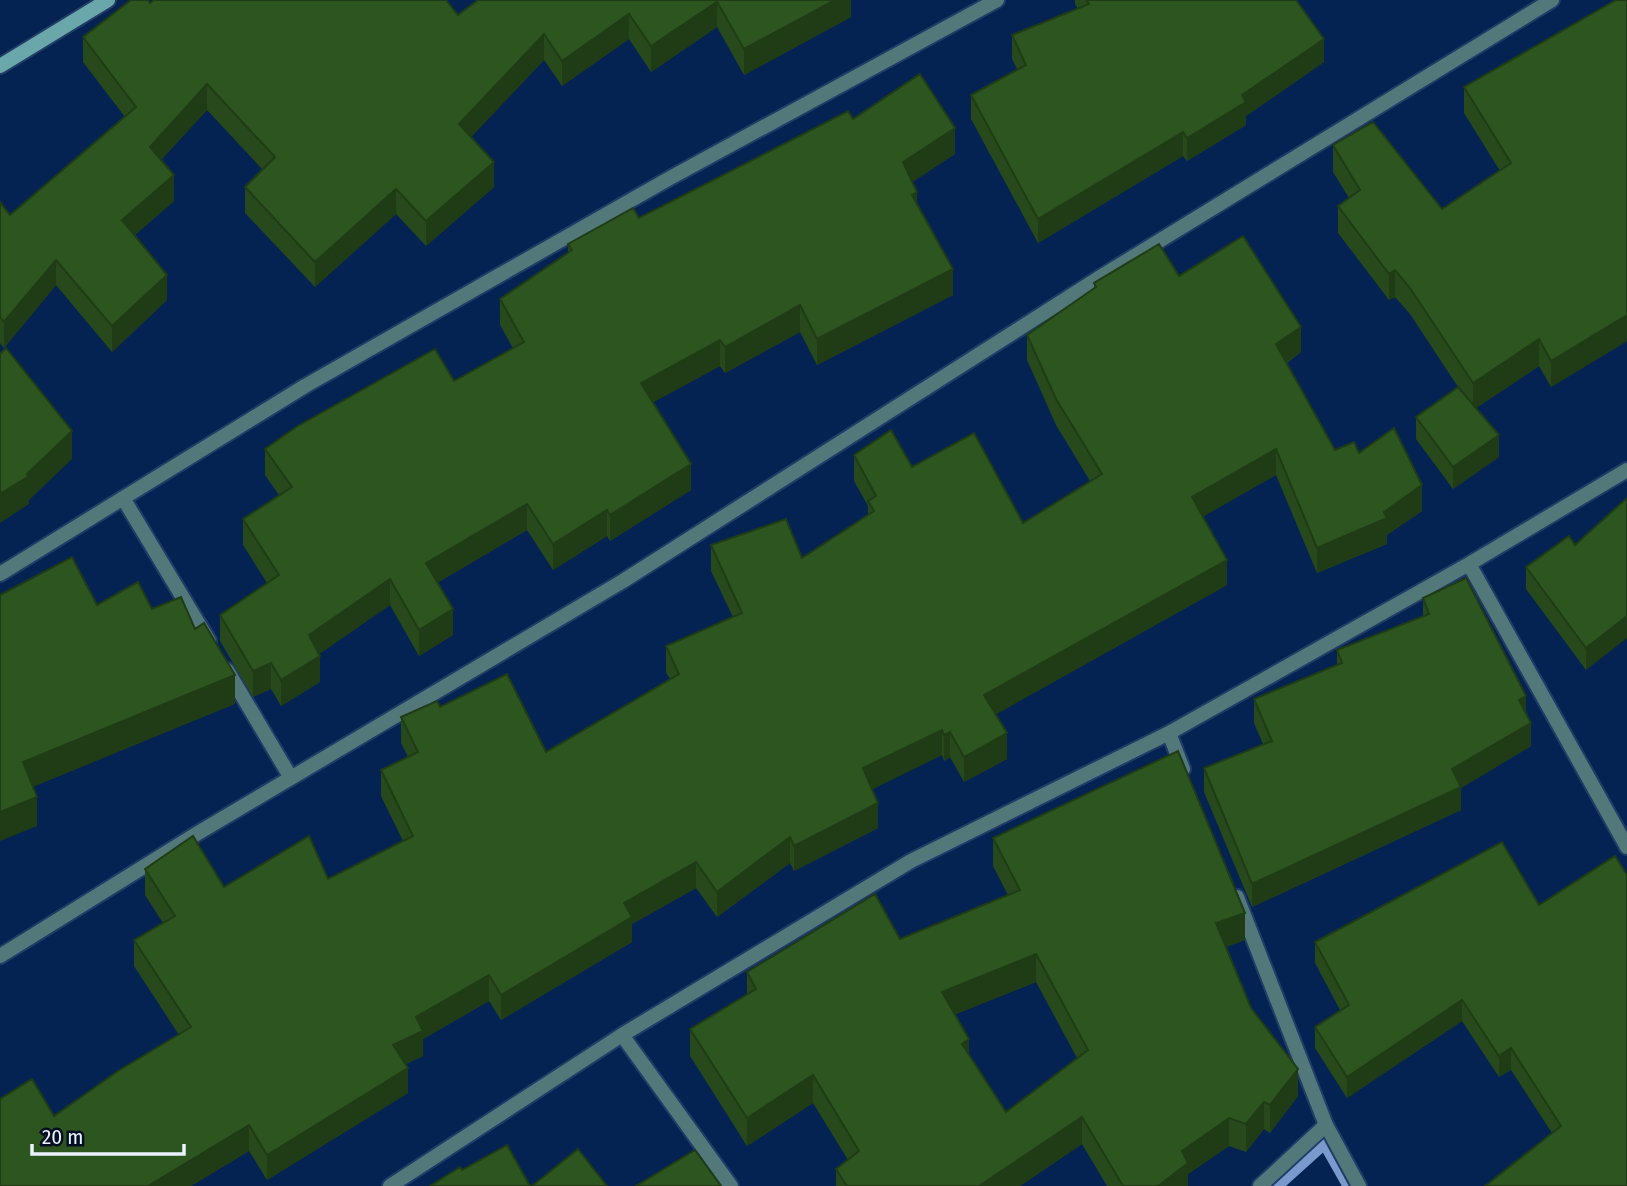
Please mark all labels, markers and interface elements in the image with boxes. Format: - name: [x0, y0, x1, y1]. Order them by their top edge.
- scale bar: [32, 1112, 184, 1156]
- text: 20 m: [42, 1124, 83, 1150]

